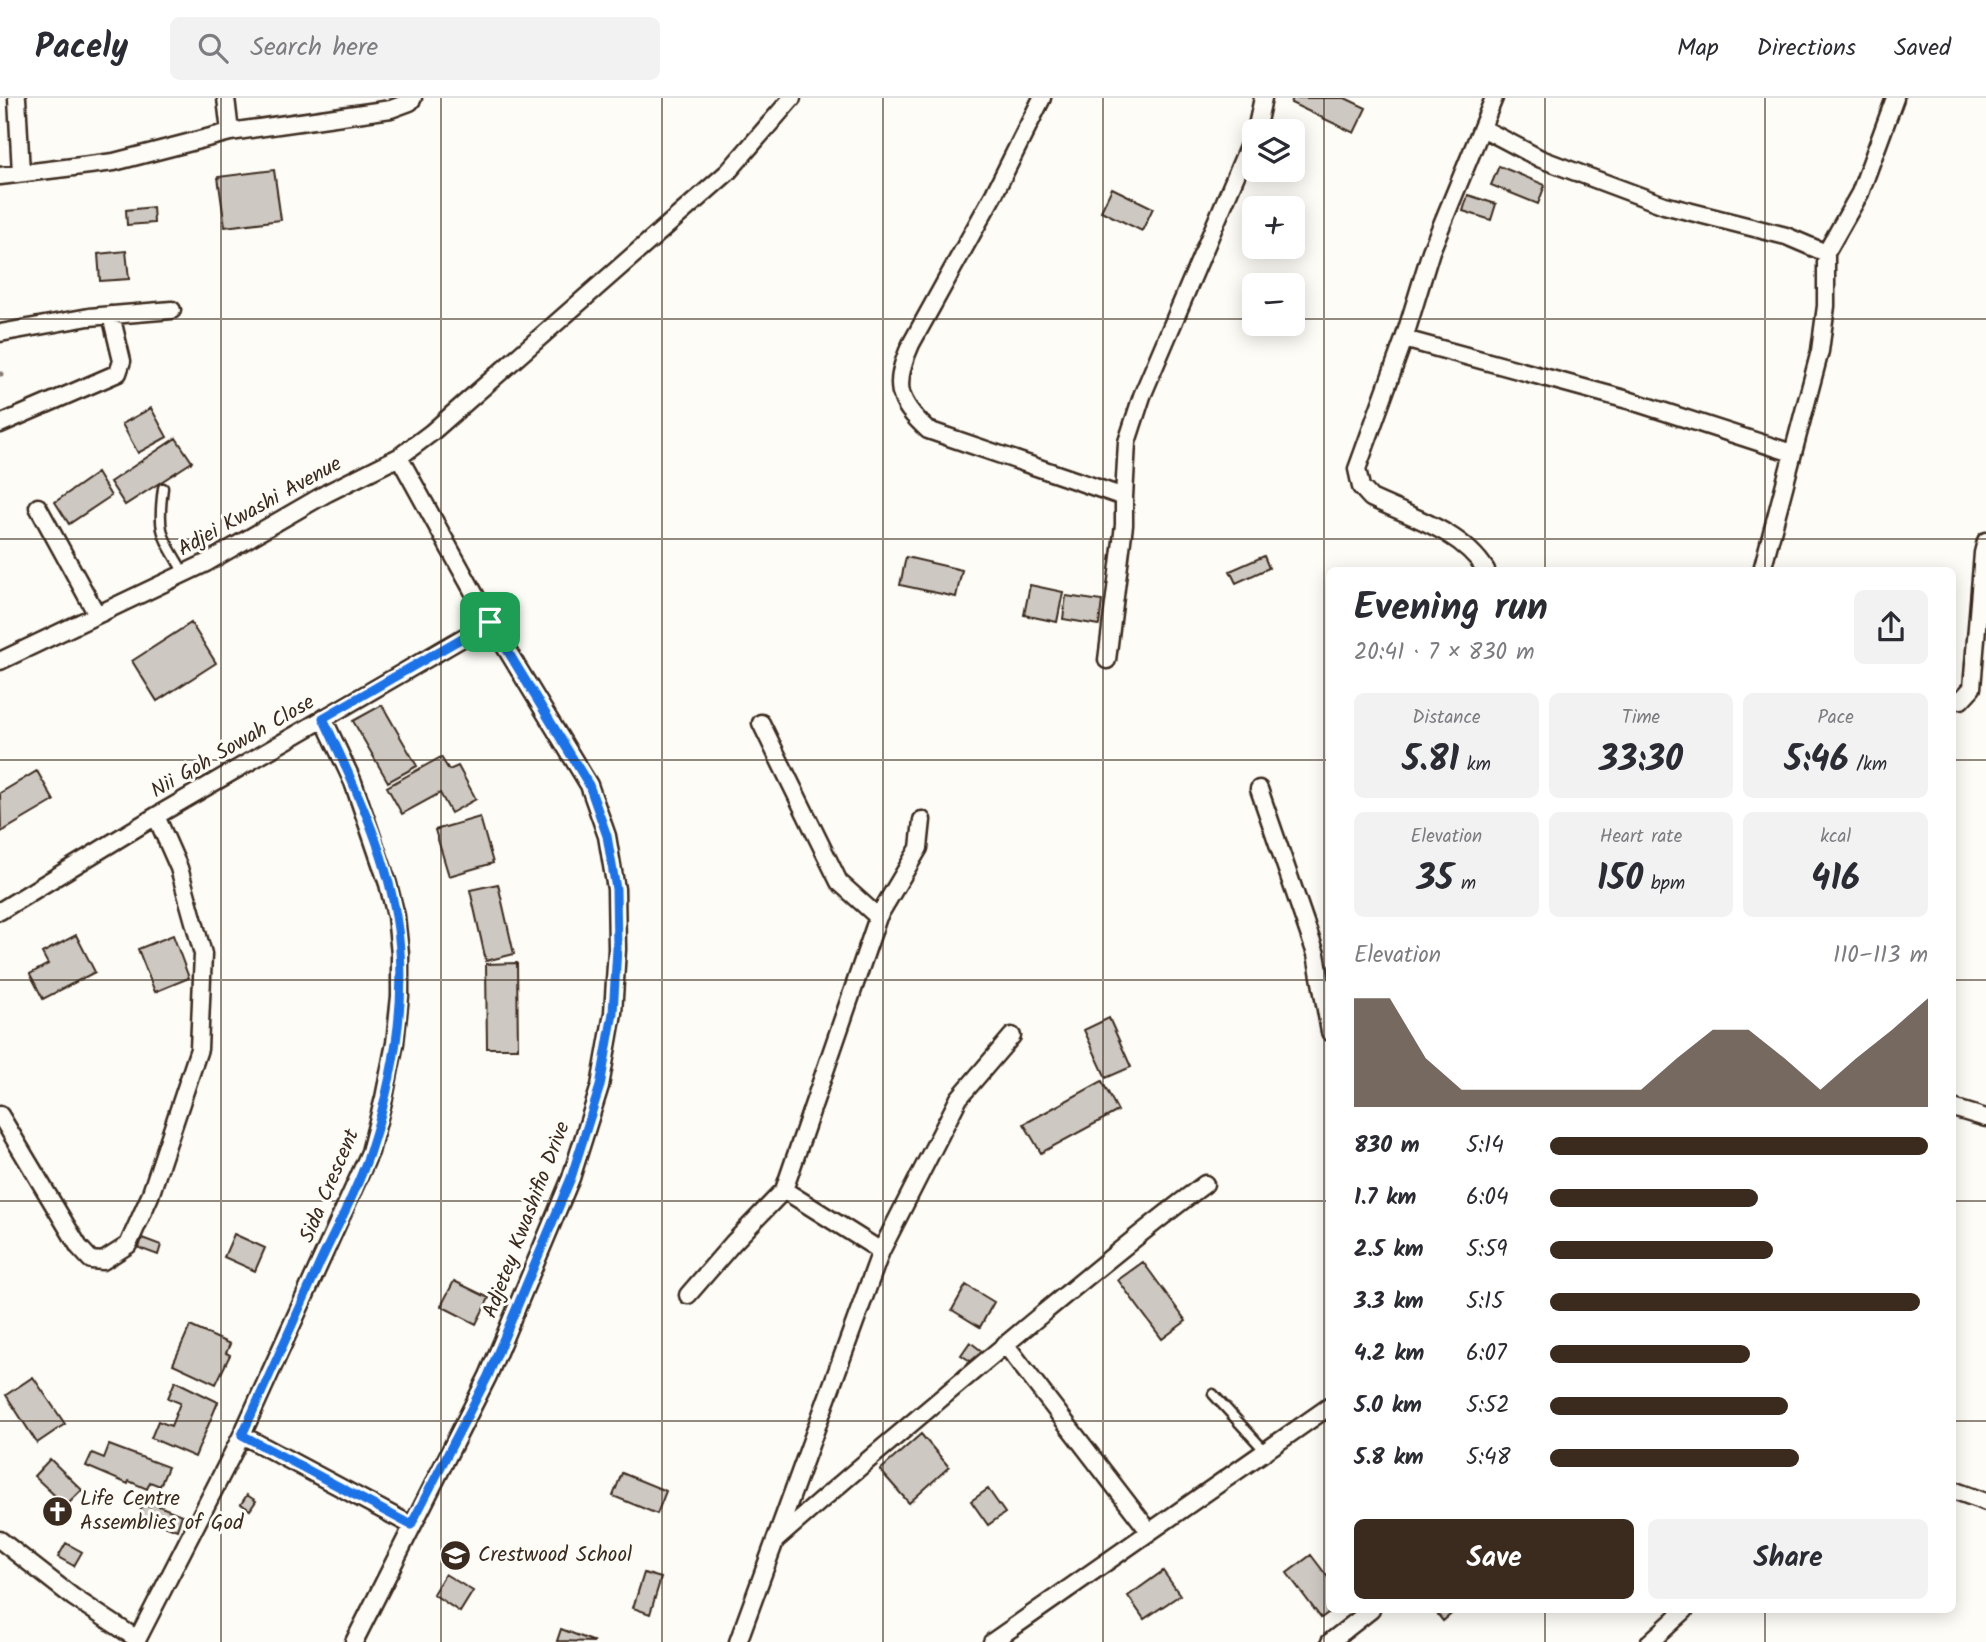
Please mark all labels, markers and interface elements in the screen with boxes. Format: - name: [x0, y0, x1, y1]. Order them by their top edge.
- search box: [170, 17, 660, 80]
- text: Pacely: [35, 22, 128, 75]
- text: Search here: [250, 27, 378, 69]
- icon: search: [194, 29, 232, 67]
- text: Map: [1677, 29, 1719, 68]
- text: Directions: [1757, 29, 1856, 68]
- text: Saved: [1894, 29, 1951, 68]
- map controls: [1242, 119, 1305, 336]
- button: layers: [1242, 119, 1305, 182]
- button: +: [1242, 196, 1305, 259]
- button: −: [1242, 273, 1305, 336]
- street label: Adjei Kwashi Avenue: [172, 448, 349, 566]
- text: Evening run: [1354, 579, 1548, 639]
- button: share: [1854, 590, 1928, 664]
- pin: [460, 592, 520, 652]
- icon: arrive: [471, 603, 509, 641]
- text: 20:41 · 7 × 830 m: [1354, 635, 1535, 671]
- street label: Nii Goh Sowah Close: [145, 686, 322, 807]
- text: Distance: [1412, 703, 1480, 733]
- text: Time: [1622, 703, 1660, 733]
- text: Pace: [1818, 703, 1854, 733]
- text: 5.81: [1402, 733, 1459, 789]
- text: 33:30: [1599, 733, 1683, 789]
- text: 5:46: [1784, 733, 1849, 789]
- text: km: [1459, 750, 1491, 780]
- text: /km: [1849, 750, 1887, 780]
- text: Elevation: [1410, 822, 1482, 852]
- text: Heart rate: [1600, 822, 1682, 852]
- text: kcal: [1820, 822, 1851, 852]
- text: 35: [1417, 852, 1453, 908]
- text: 150: [1597, 852, 1643, 908]
- text: 416: [1811, 852, 1860, 908]
- text: m: [1453, 869, 1476, 899]
- text: bpm: [1643, 869, 1685, 899]
- text: Elevation: [1354, 938, 1441, 974]
- text: 110–113 m: [1833, 938, 1928, 974]
- street label: Adjetey Kwashifio Drive: [474, 1116, 580, 1323]
- street label: Sida Crescent: [291, 1123, 369, 1248]
- text: 830 m: [1354, 1128, 1420, 1164]
- text: 5:14: [1466, 1128, 1504, 1164]
- text: 1.7 km: [1354, 1180, 1416, 1216]
- text: 6:04: [1466, 1180, 1509, 1216]
- text: 2.5 km: [1354, 1232, 1424, 1268]
- text: 5:59: [1466, 1232, 1508, 1268]
- text: 3.3 km: [1354, 1284, 1424, 1320]
- text: 5:15: [1466, 1284, 1504, 1320]
- text: 4.2 km: [1354, 1336, 1424, 1372]
- text: 6:07: [1466, 1336, 1507, 1372]
- text: 5.0 km: [1354, 1388, 1422, 1424]
- text: 5:52: [1466, 1388, 1510, 1424]
- text: 5.8 km: [1354, 1440, 1424, 1476]
- text: 5:48: [1466, 1440, 1511, 1476]
- place label: Life Centre Assemblies of God: [80, 1483, 244, 1540]
- church icon: Life Centre Assemblies of God: [40, 1494, 74, 1528]
- button: Save: [1354, 1519, 1634, 1599]
- button: Share: [1648, 1519, 1928, 1599]
- school or university icon: Crestwood School: [438, 1538, 472, 1572]
- place label: Crestwood School: [478, 1539, 632, 1572]

